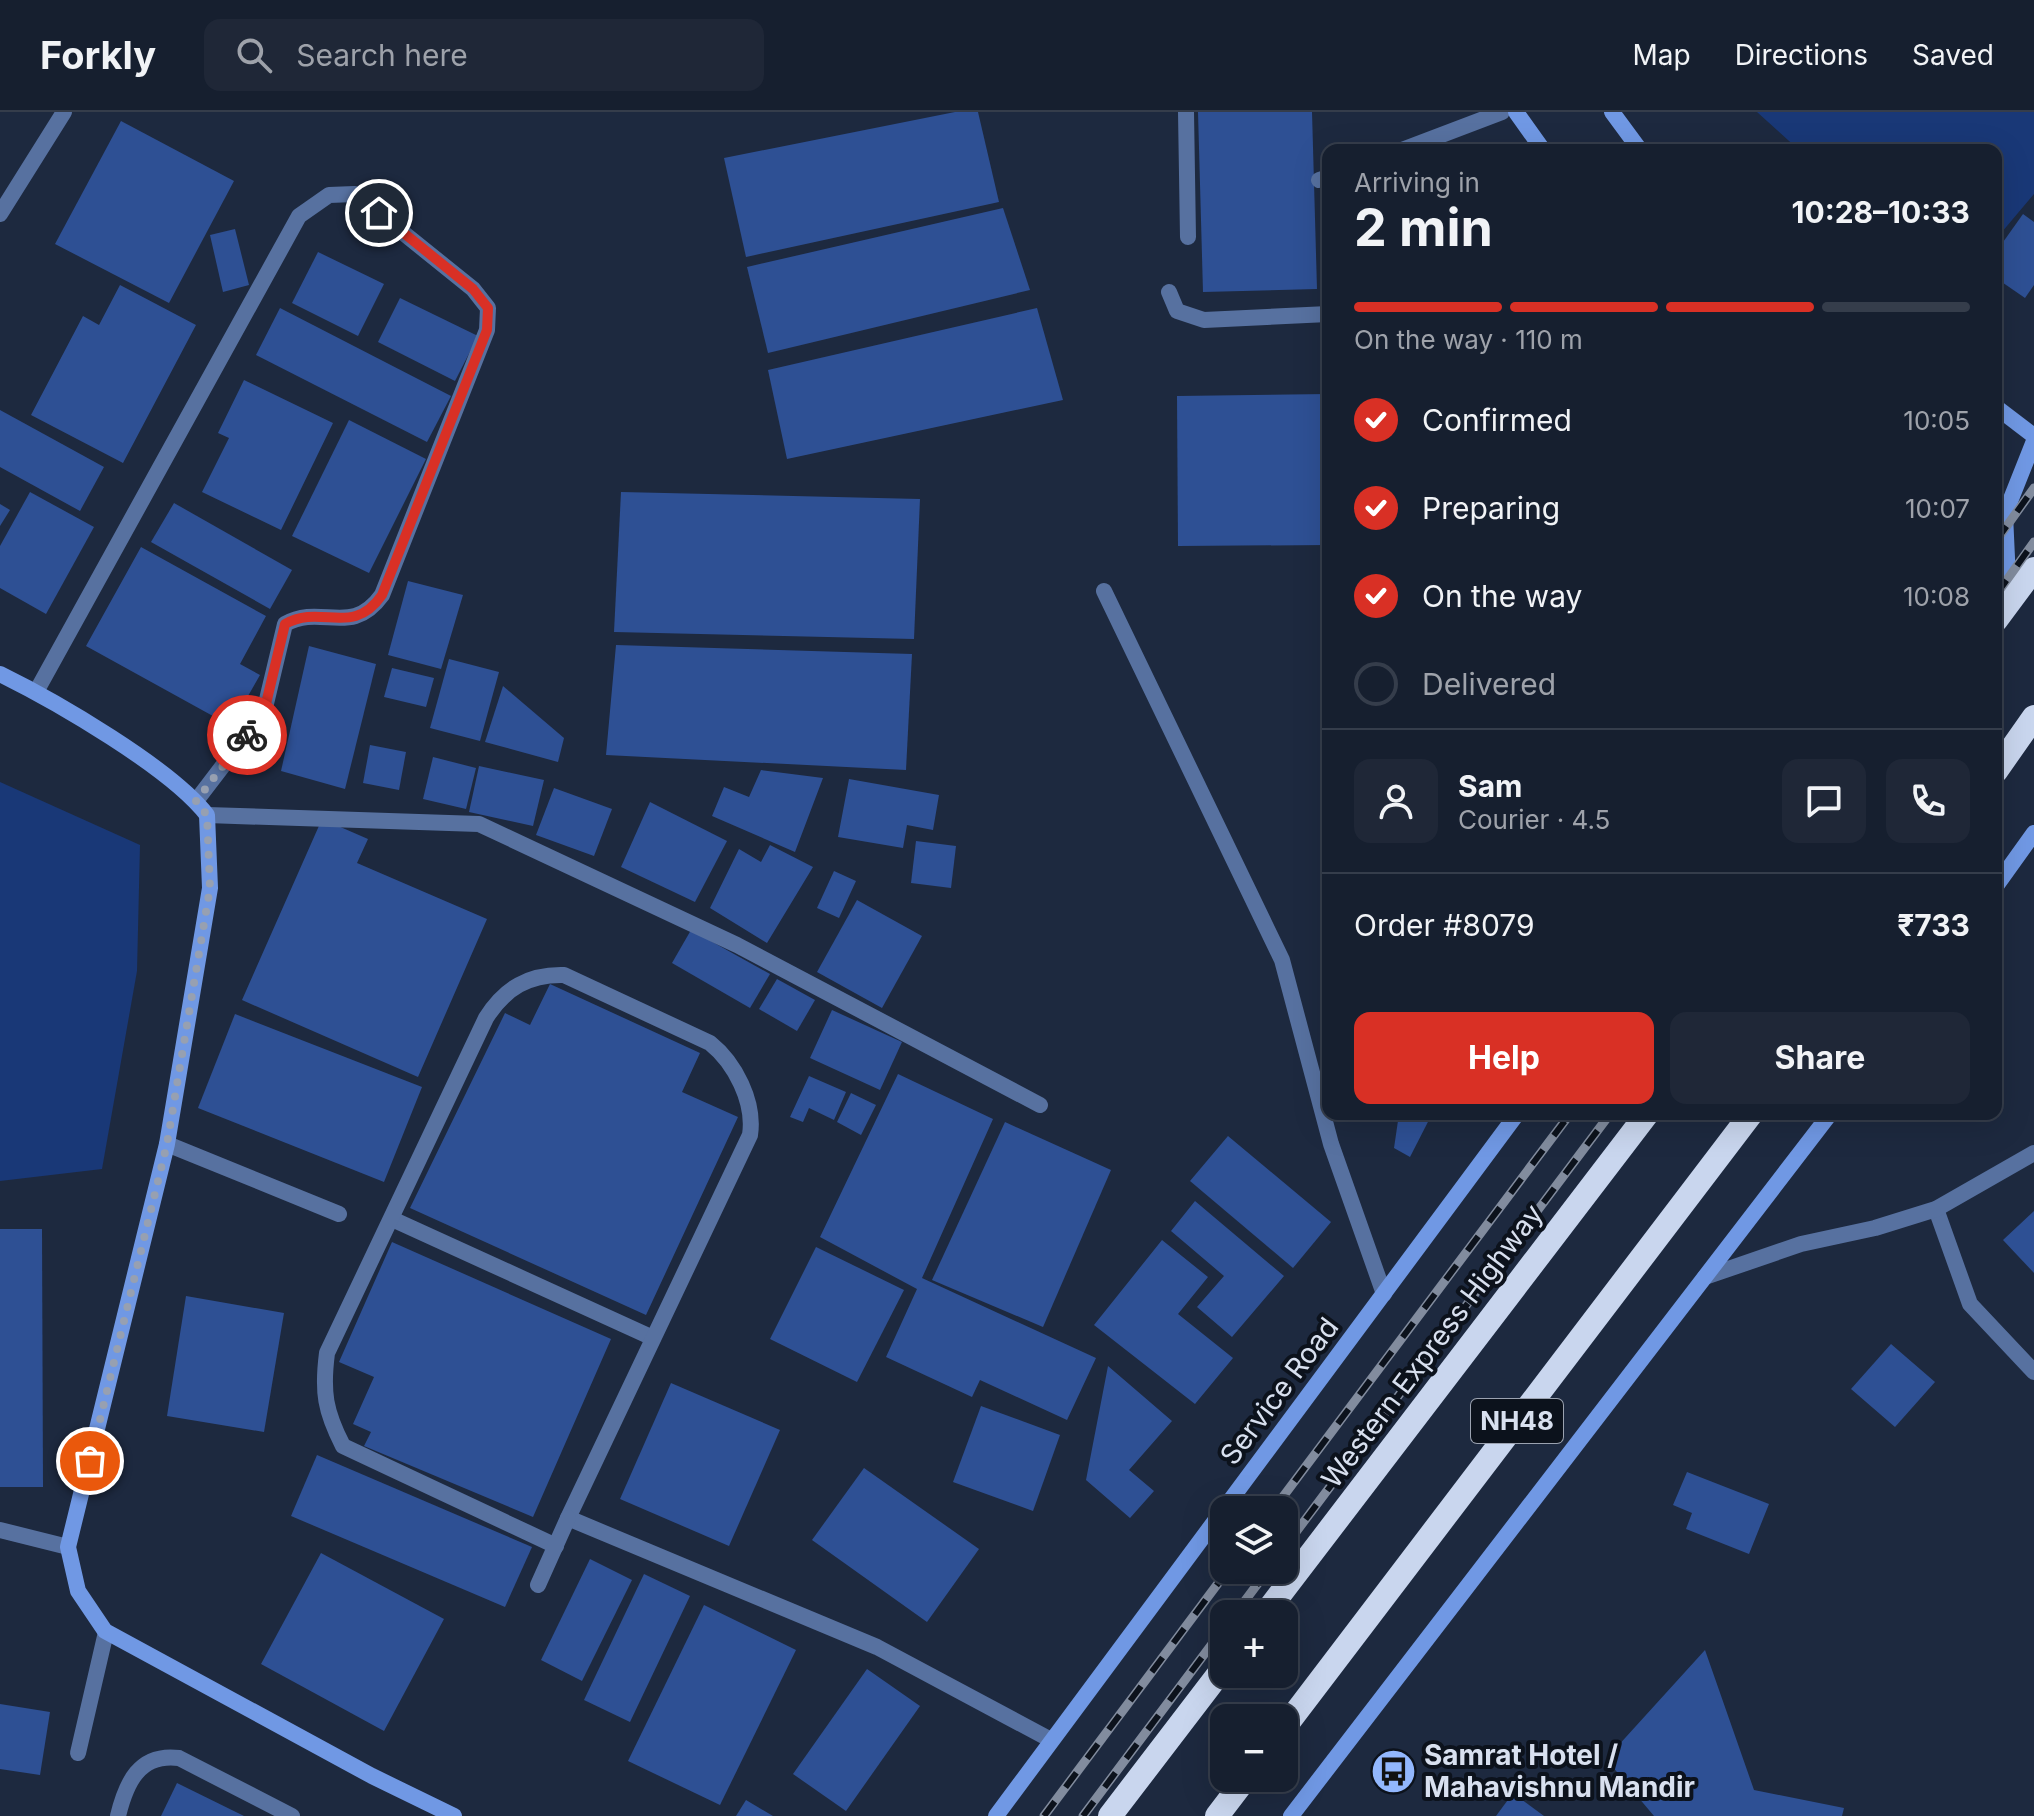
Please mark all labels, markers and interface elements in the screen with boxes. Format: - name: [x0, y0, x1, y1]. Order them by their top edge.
- search box: [204, 19, 764, 91]
- text: Forkly: [40, 32, 156, 78]
- icon: search: [232, 33, 276, 77]
- text: Search here: [296, 37, 468, 73]
- text: Map: [1632, 38, 1691, 72]
- text: Directions: [1735, 38, 1868, 72]
- text: Saved: [1912, 38, 1994, 72]
- text: Arriving in: [1354, 167, 1480, 198]
- pin: [345, 179, 413, 247]
- icon: home: [357, 191, 401, 235]
- text: 10:28–10:33: [1791, 194, 1970, 230]
- text: 2 min: [1354, 196, 1493, 259]
- text: On the way · 110 m: [1354, 324, 1583, 355]
- icon: check: [1354, 398, 1398, 442]
- text: Confirmed: [1422, 402, 1572, 438]
- text: 10:05: [1903, 405, 1970, 436]
- icon: check: [1354, 486, 1398, 530]
- text: Preparing: [1422, 490, 1560, 526]
- text: 10:07: [1905, 493, 1970, 524]
- icon: check: [1354, 574, 1398, 618]
- text: On the way: [1422, 578, 1582, 614]
- text: 10:08: [1903, 581, 1970, 612]
- text: Delivered: [1422, 666, 1556, 702]
- courier: [207, 695, 287, 775]
- icon: bike: [225, 713, 269, 757]
- button: person: [1354, 759, 1438, 843]
- button: chat: [1782, 759, 1866, 843]
- button: phone: [1886, 759, 1970, 843]
- text: Sam: [1458, 768, 1522, 804]
- text: Courier · 4.5: [1458, 804, 1610, 835]
- text: Order #8079: [1354, 907, 1535, 943]
- text: ₹733: [1897, 907, 1970, 943]
- button: Help: [1354, 1012, 1654, 1104]
- button: Share: [1670, 1012, 1970, 1104]
- street label: Western Express Highway: [1314, 1197, 1550, 1495]
- street label: Service Road: [1213, 1311, 1345, 1471]
- road number: NH48: [1471, 1399, 1563, 1443]
- pin: [56, 1427, 124, 1495]
- icon: bag: [68, 1439, 112, 1483]
- map controls: [1210, 1496, 1298, 1792]
- button: layers: [1210, 1496, 1298, 1584]
- button: +: [1210, 1600, 1298, 1688]
- button: −: [1210, 1704, 1298, 1792]
- place label: Samrat Hotel / Mahavishnu Mandir: [1424, 1738, 1695, 1804]
- bus stop icon: Samrat Hotel / Mahavishnu Mandir: [1369, 1747, 1417, 1795]

